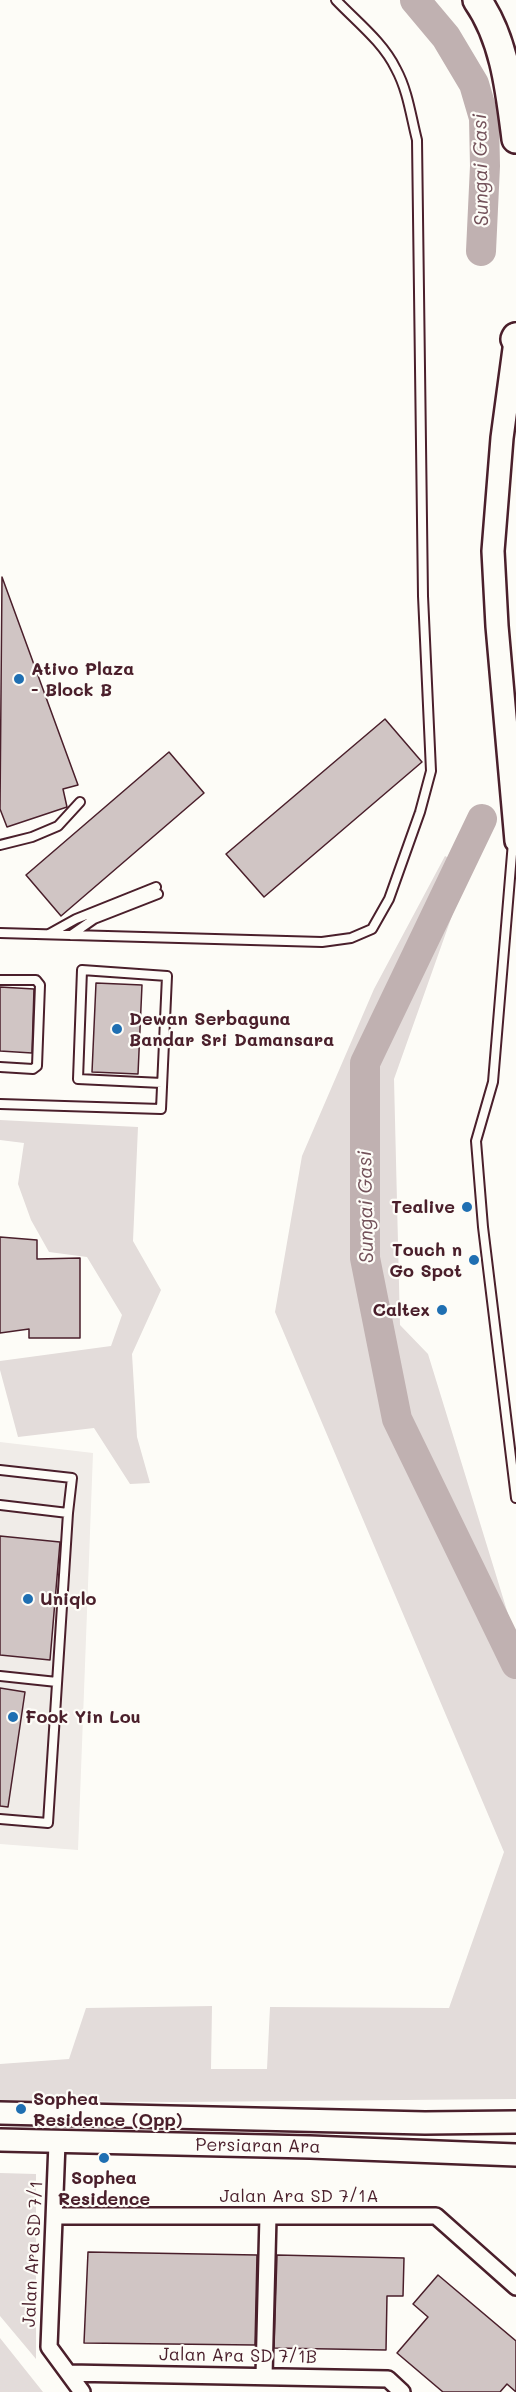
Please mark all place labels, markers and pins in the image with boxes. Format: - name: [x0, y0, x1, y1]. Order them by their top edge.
- place label: Ativo Plaza - Block B: [31, 658, 134, 700]
- marker: Ativo Plaza - Block B: [12, 672, 26, 686]
- place label: Dewan Serbaguna Bandar Sri Damansara: [129, 1008, 334, 1050]
- marker: Dewan Serbaguna Bandar Sri Damansara: [110, 1022, 124, 1036]
- place label: Tealive: [391, 1196, 455, 1218]
- marker: Tealive: [460, 1200, 474, 1214]
- place label: Touch n Go Spot: [389, 1239, 462, 1282]
- marker: Touch n Go Spot: [467, 1253, 481, 1267]
- place label: Caltex: [373, 1299, 430, 1321]
- marker: Caltex: [435, 1303, 449, 1317]
- place label: Uniqlo: [40, 1588, 96, 1610]
- marker: Uniqlo: [21, 1592, 35, 1606]
- place label: Fook Yin Lou: [25, 1706, 141, 1728]
- marker: Fook Yin Lou: [6, 1710, 20, 1724]
- place label: Sophea Residence (Opp): [33, 2088, 183, 2130]
- marker: Sophea Residence (Opp): [14, 2102, 28, 2116]
- marker: Sophea Residence: [97, 2151, 111, 2165]
- place label: Sophea Residence: [58, 2167, 150, 2210]

